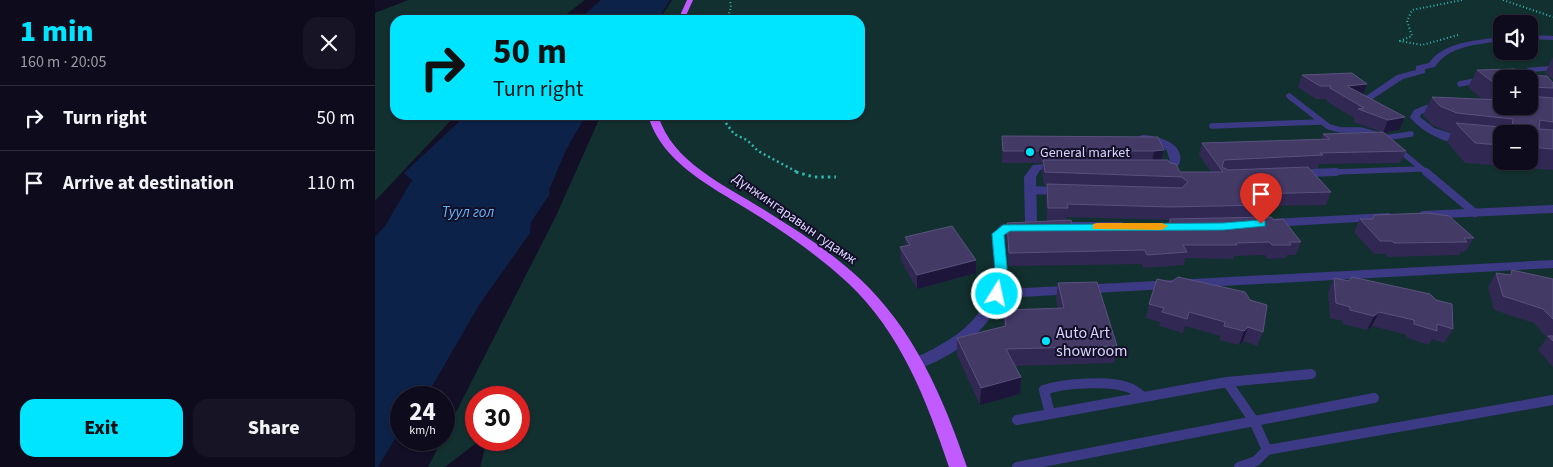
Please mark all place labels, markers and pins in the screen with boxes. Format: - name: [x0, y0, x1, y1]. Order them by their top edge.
- place label: General market: [1040, 143, 1130, 163]
- marker: General market: [1024, 146, 1036, 158]
- pin: [1240, 173, 1282, 224]
- place label: Auto Art showroom: [1056, 322, 1128, 362]
- marker: Auto Art showroom: [1040, 335, 1052, 347]

